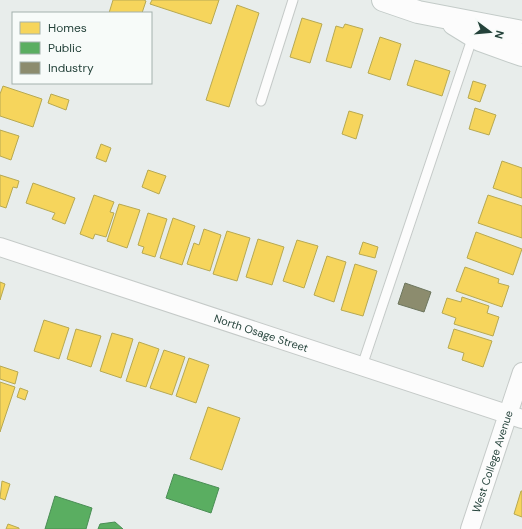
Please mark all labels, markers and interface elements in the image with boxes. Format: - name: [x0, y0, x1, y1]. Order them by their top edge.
- legend: [12, 12, 152, 84]
- north arrow: [470, 12, 510, 52]
- text: Homes: [48, 20, 87, 36]
- text: N: [492, 29, 507, 41]
- text: Public: [48, 40, 82, 56]
- text: Industry: [48, 60, 94, 76]
- street label: North Osage Street: [212, 311, 310, 355]
- street label: West College Avenue: [469, 409, 516, 515]

